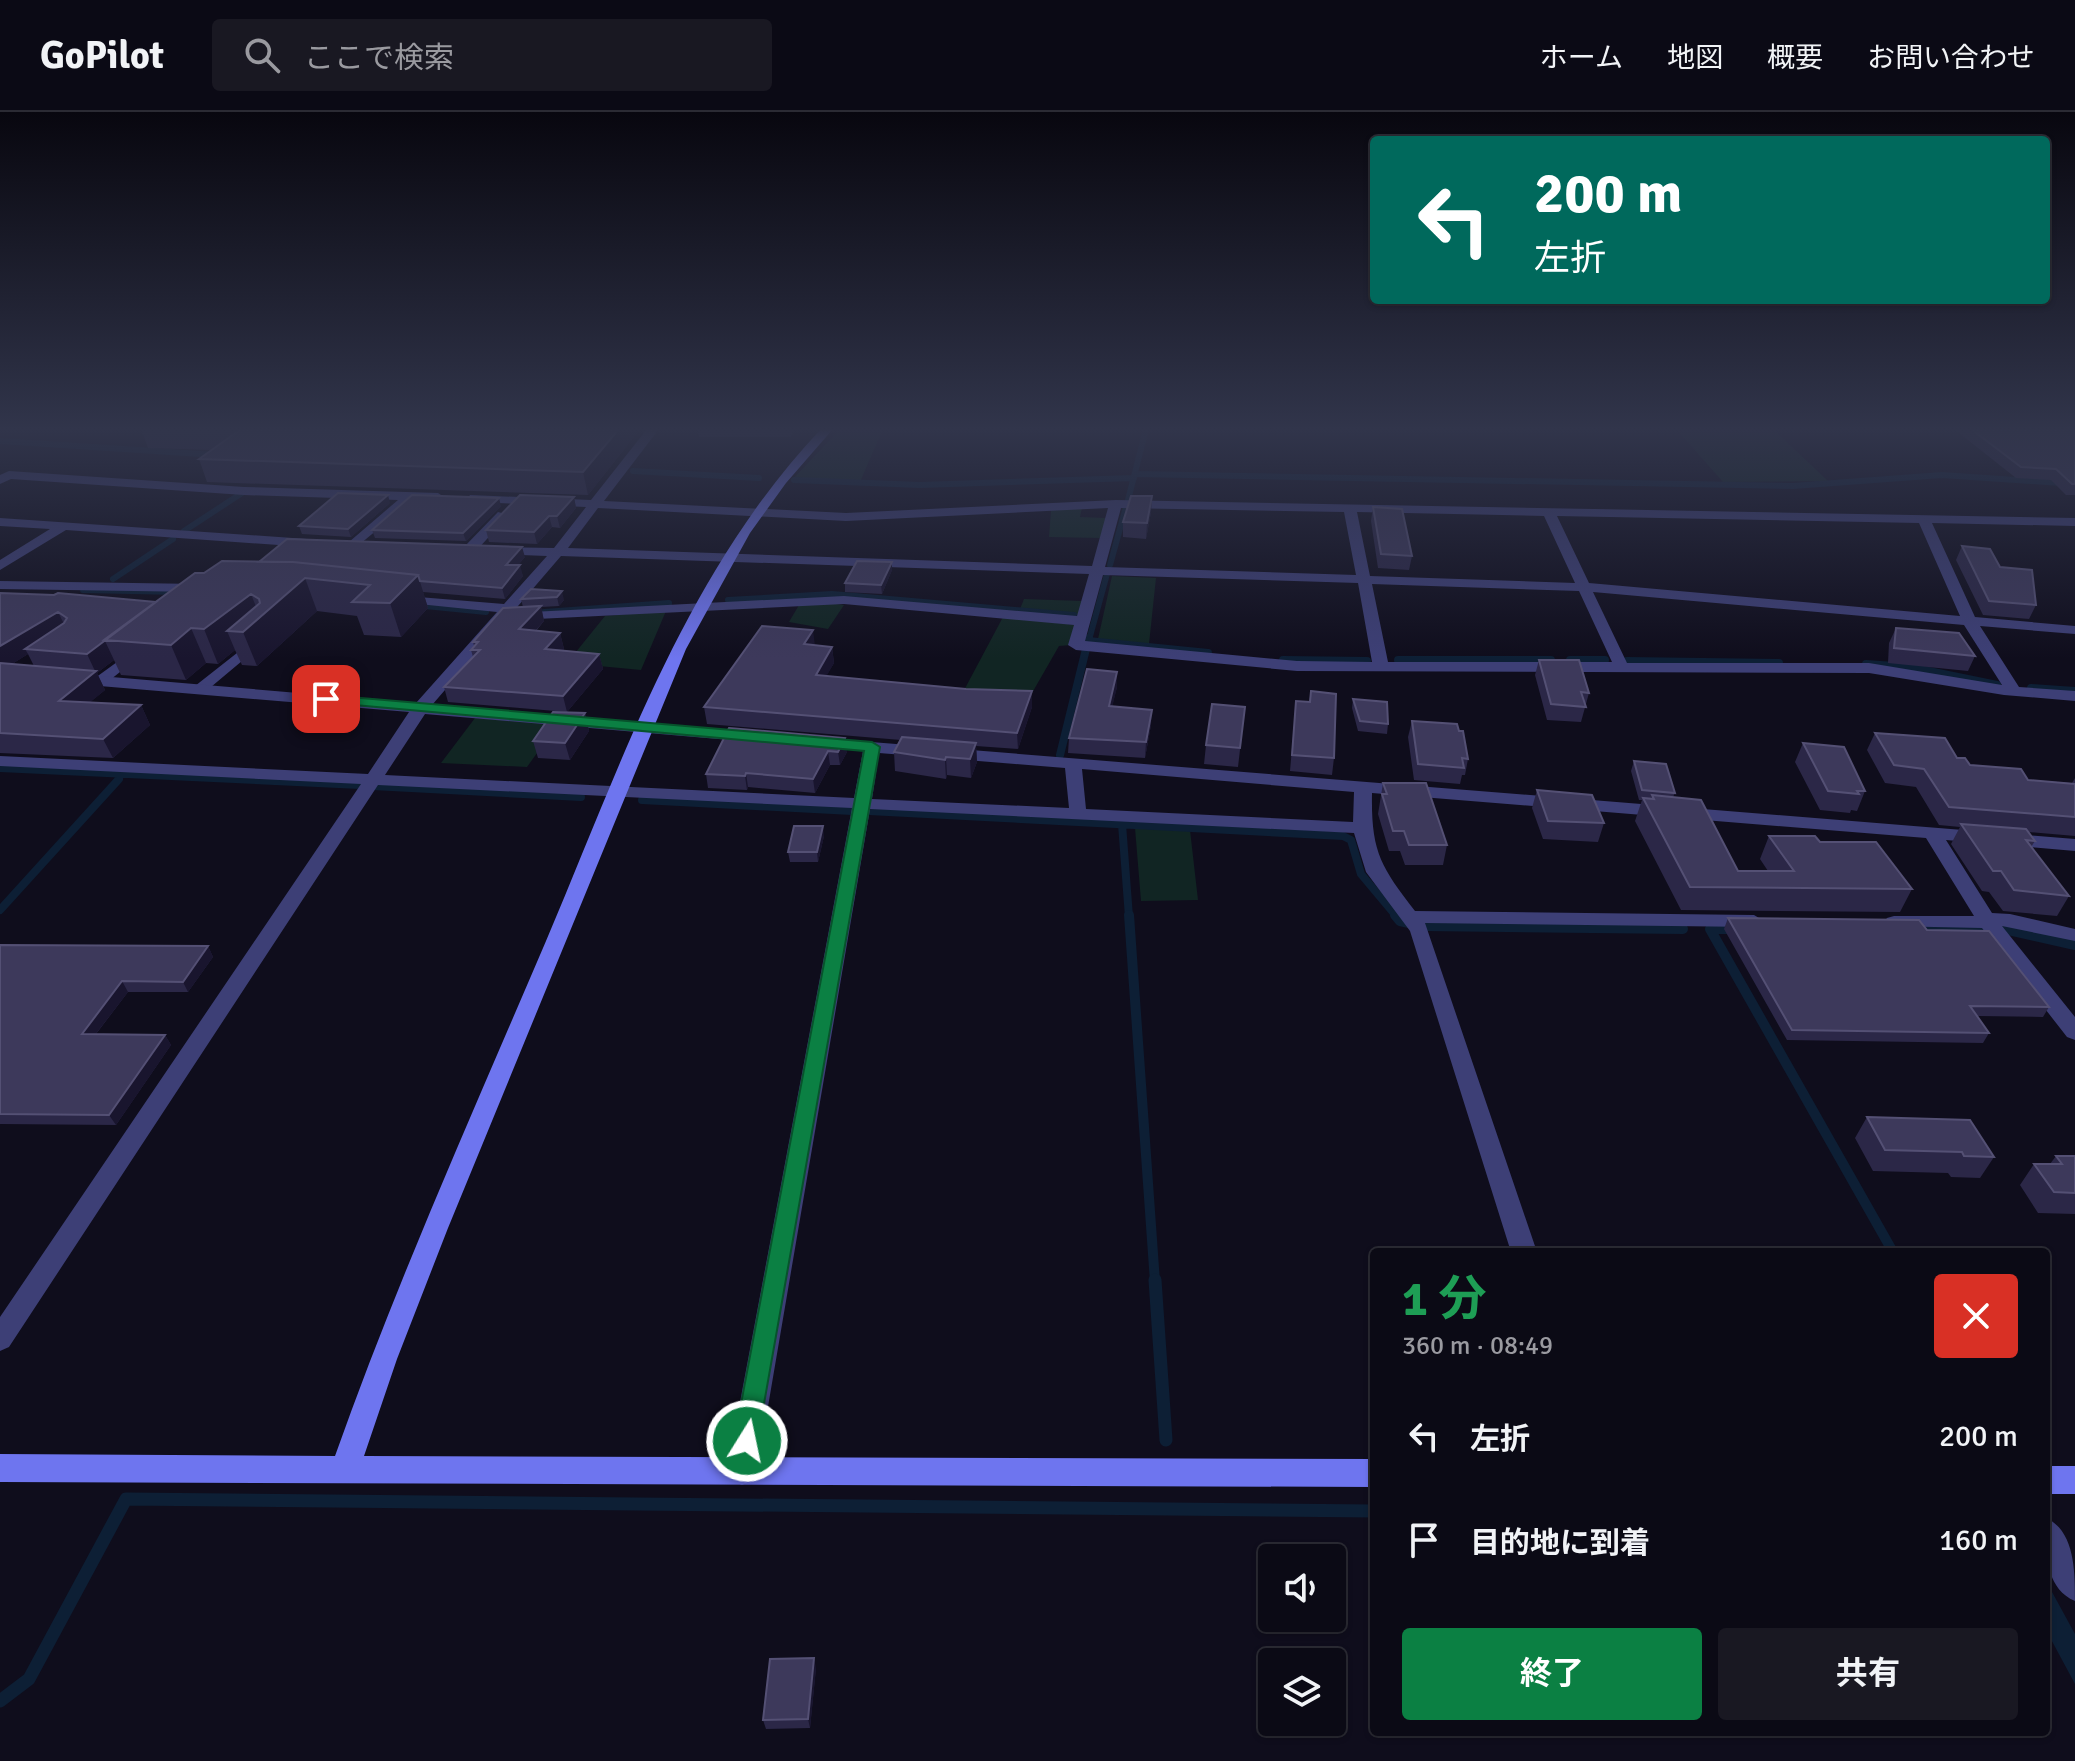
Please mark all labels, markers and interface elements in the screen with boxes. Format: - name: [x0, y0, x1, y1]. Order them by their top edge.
- search box: [212, 19, 772, 91]
- text: GoPilot: [40, 32, 164, 79]
- icon: search: [240, 33, 284, 77]
- text: ここで検索: [304, 40, 454, 77]
- text: ホーム: [1540, 41, 1623, 75]
- text: 地図: [1667, 41, 1723, 75]
- text: 概要: [1767, 41, 1823, 75]
- text: お問い合わせ: [1867, 41, 2035, 75]
- text: 200 m: [1534, 159, 1682, 228]
- icon: left: [1402, 168, 1506, 272]
- text: 左折: [1534, 236, 1606, 281]
- pin: [292, 665, 360, 733]
- icon: arrive: [304, 677, 348, 721]
- text: 1 分: [1402, 1270, 1486, 1329]
- button: close: [1934, 1274, 2018, 1358]
- text: 360 m · 08:49: [1402, 1330, 1553, 1362]
- position arrow: [705, 1399, 789, 1483]
- icon: left: [1402, 1414, 1446, 1458]
- text: 200 m: [1939, 1418, 2018, 1455]
- text: 左折: [1470, 1421, 1530, 1458]
- icon: arrive: [1402, 1518, 1446, 1562]
- text: 160 m: [1939, 1522, 2018, 1559]
- text: 目的地に到着: [1470, 1525, 1650, 1562]
- map controls: [1258, 1544, 1346, 1736]
- button: sound: [1258, 1544, 1346, 1632]
- button: 終了: [1402, 1628, 1702, 1720]
- button: 共有: [1718, 1628, 2018, 1720]
- button: layers: [1258, 1648, 1346, 1736]

